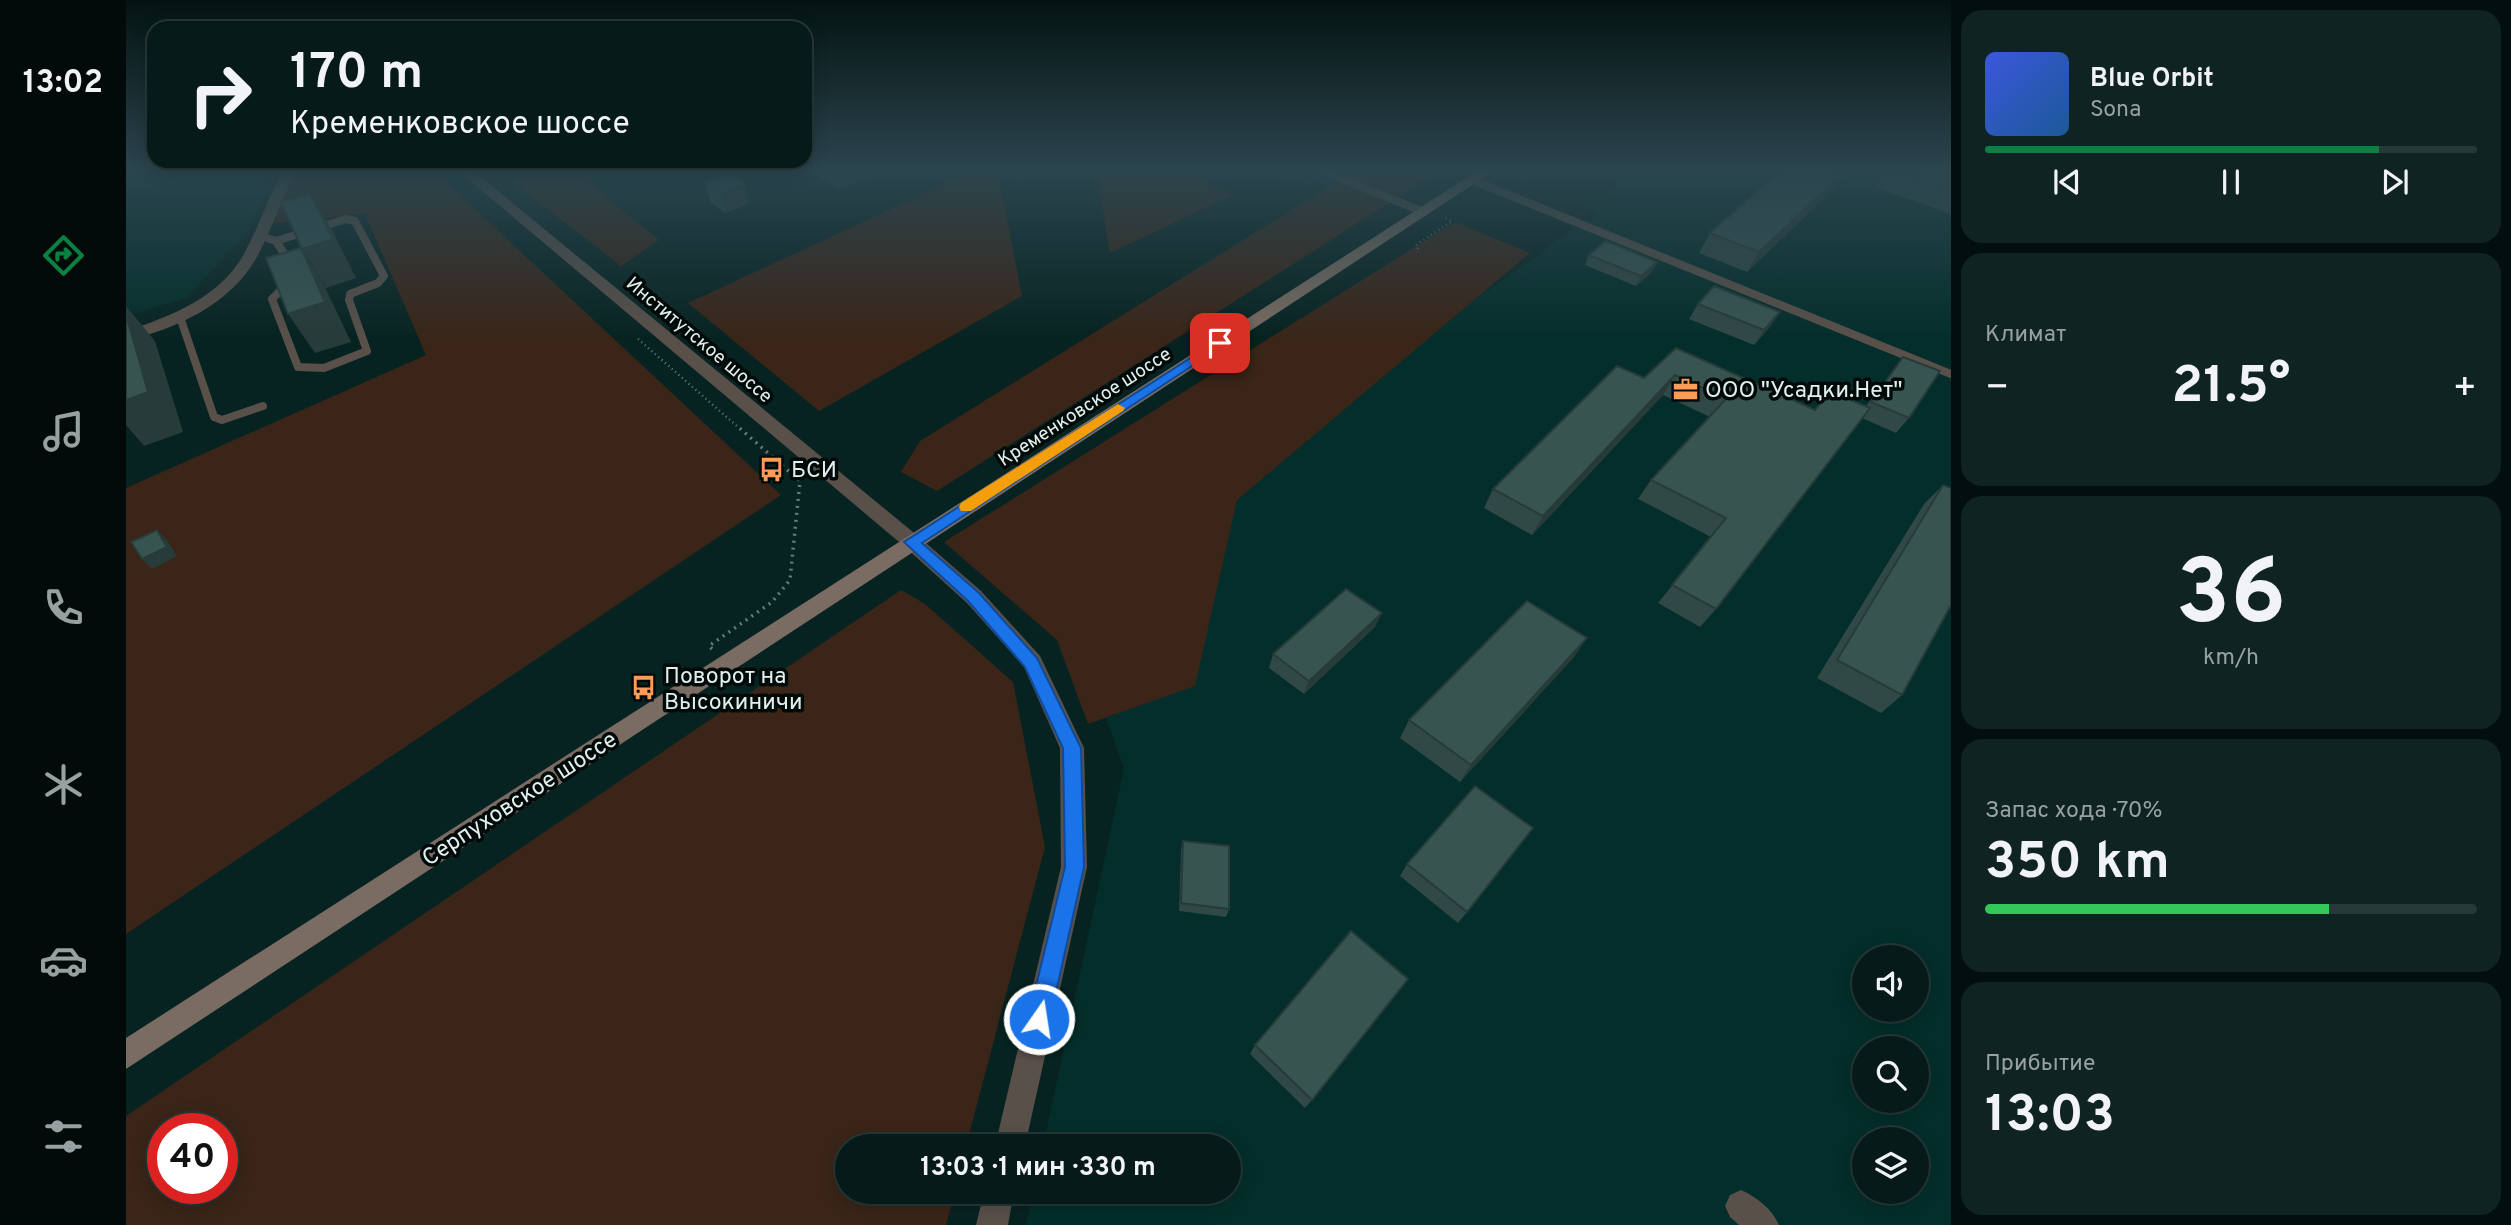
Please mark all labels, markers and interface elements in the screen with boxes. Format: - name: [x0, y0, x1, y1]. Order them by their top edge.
- text: 170 m: [290, 44, 423, 106]
- icon: right: [175, 49, 266, 140]
- text: Blue Orbit: [2090, 63, 2214, 96]
- text: 13:02: [23, 64, 103, 104]
- text: Sona: [2090, 96, 2141, 125]
- text: Кременковское шоссе: [290, 105, 630, 145]
- icon: previous: [2048, 163, 2086, 201]
- icon: pause: [2212, 163, 2250, 201]
- icon: next: [2376, 163, 2414, 201]
- icon: directions: [39, 231, 88, 280]
- street label: Институтское шоссе: [621, 272, 777, 409]
- pin: [1190, 313, 1250, 373]
- text: Климат: [1985, 321, 2066, 350]
- icon: arrive: [1201, 324, 1239, 362]
- street label: Кременковское шоссе: [994, 343, 1176, 473]
- text: 21.5°: [2172, 355, 2290, 421]
- text: −: [1985, 365, 2010, 414]
- text: +: [2452, 365, 2477, 414]
- office icon: ООО "Усадки.Нет": [1671, 375, 1699, 403]
- place label: ООО "Усадки.Нет": [1705, 377, 1903, 406]
- icon: music: [39, 407, 88, 456]
- bus stop icon: БСИ: [757, 455, 785, 483]
- place label: БСИ: [791, 457, 837, 486]
- text: 36: [2176, 541, 2286, 656]
- icon: phone: [39, 583, 88, 632]
- text: km/h: [2203, 644, 2259, 673]
- place label: Поворот на Высокиничи: [664, 663, 803, 718]
- bus stop icon: Поворот на Высокиничи: [630, 674, 658, 702]
- street label: Серпуховское шоссе: [417, 726, 623, 874]
- icon: climate: [39, 760, 88, 809]
- text: Запас хода · 70%: [1985, 797, 2163, 826]
- text: 350 km: [1985, 831, 2170, 897]
- icon: car: [39, 936, 88, 985]
- map controls: [1852, 945, 1929, 1204]
- button: sound: [1852, 945, 1929, 1022]
- position arrow: [1002, 982, 1076, 1056]
- button: search: [1852, 1036, 1929, 1113]
- text: Прибытие: [1985, 1050, 2095, 1079]
- text: 13:03: [1985, 1084, 2115, 1150]
- icon: filters: [39, 1112, 88, 1161]
- speed limit sign: 40: [147, 1113, 238, 1204]
- button: layers: [1852, 1127, 1929, 1204]
- text: 13:03 · 1 мин · 330 m: [920, 1152, 1156, 1185]

